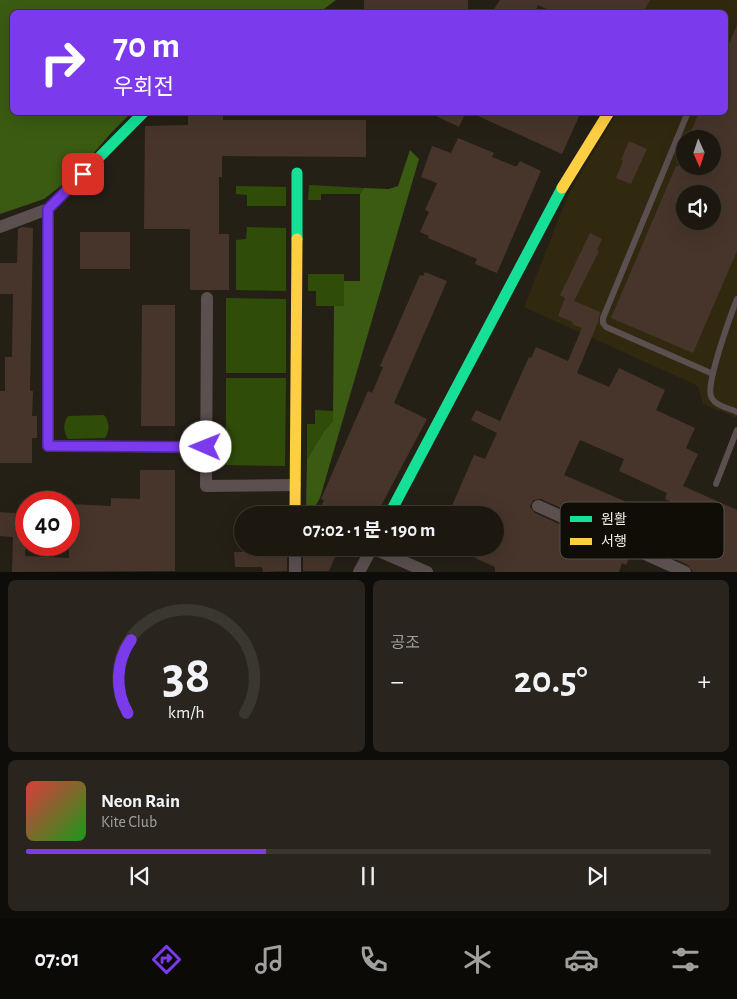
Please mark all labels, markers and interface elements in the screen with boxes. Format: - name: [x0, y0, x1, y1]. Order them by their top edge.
- text: 70 m: [113, 29, 180, 64]
- icon: right: [30, 30, 95, 95]
- text: 우회전: [113, 76, 174, 98]
- north arrow: [676, 130, 721, 175]
- map controls: [676, 130, 721, 230]
- pin: [62, 153, 104, 195]
- icon: arrive: [69, 160, 97, 188]
- button: sound: [676, 185, 721, 230]
- position arrow: [179, 420, 231, 472]
- speed limit sign: 40: [15, 491, 80, 556]
- legend: [560, 502, 724, 559]
- text: 원활: [601, 512, 627, 527]
- text: 07:02 · 1 분 · 190 m: [303, 521, 435, 540]
- text: 서행: [601, 534, 627, 549]
- text: 공조: [391, 635, 420, 651]
- text: 38: [162, 650, 210, 702]
- text: 20.5°: [514, 662, 588, 700]
- text: −: [391, 668, 404, 696]
- text: +: [698, 668, 711, 696]
- text: km/h: [168, 704, 205, 722]
- text: Neon Rain: [101, 792, 180, 811]
- text: Kite Club: [101, 814, 157, 830]
- icon: previous: [126, 862, 154, 890]
- icon: pause: [354, 862, 382, 890]
- icon: next: [583, 862, 611, 890]
- icon: directions: [149, 942, 184, 977]
- icon: music: [252, 942, 287, 977]
- icon: phone: [356, 942, 391, 977]
- icon: climate: [460, 942, 495, 977]
- icon: car: [564, 942, 599, 977]
- icon: filters: [668, 942, 703, 977]
- text: 07:01: [34, 948, 80, 970]

